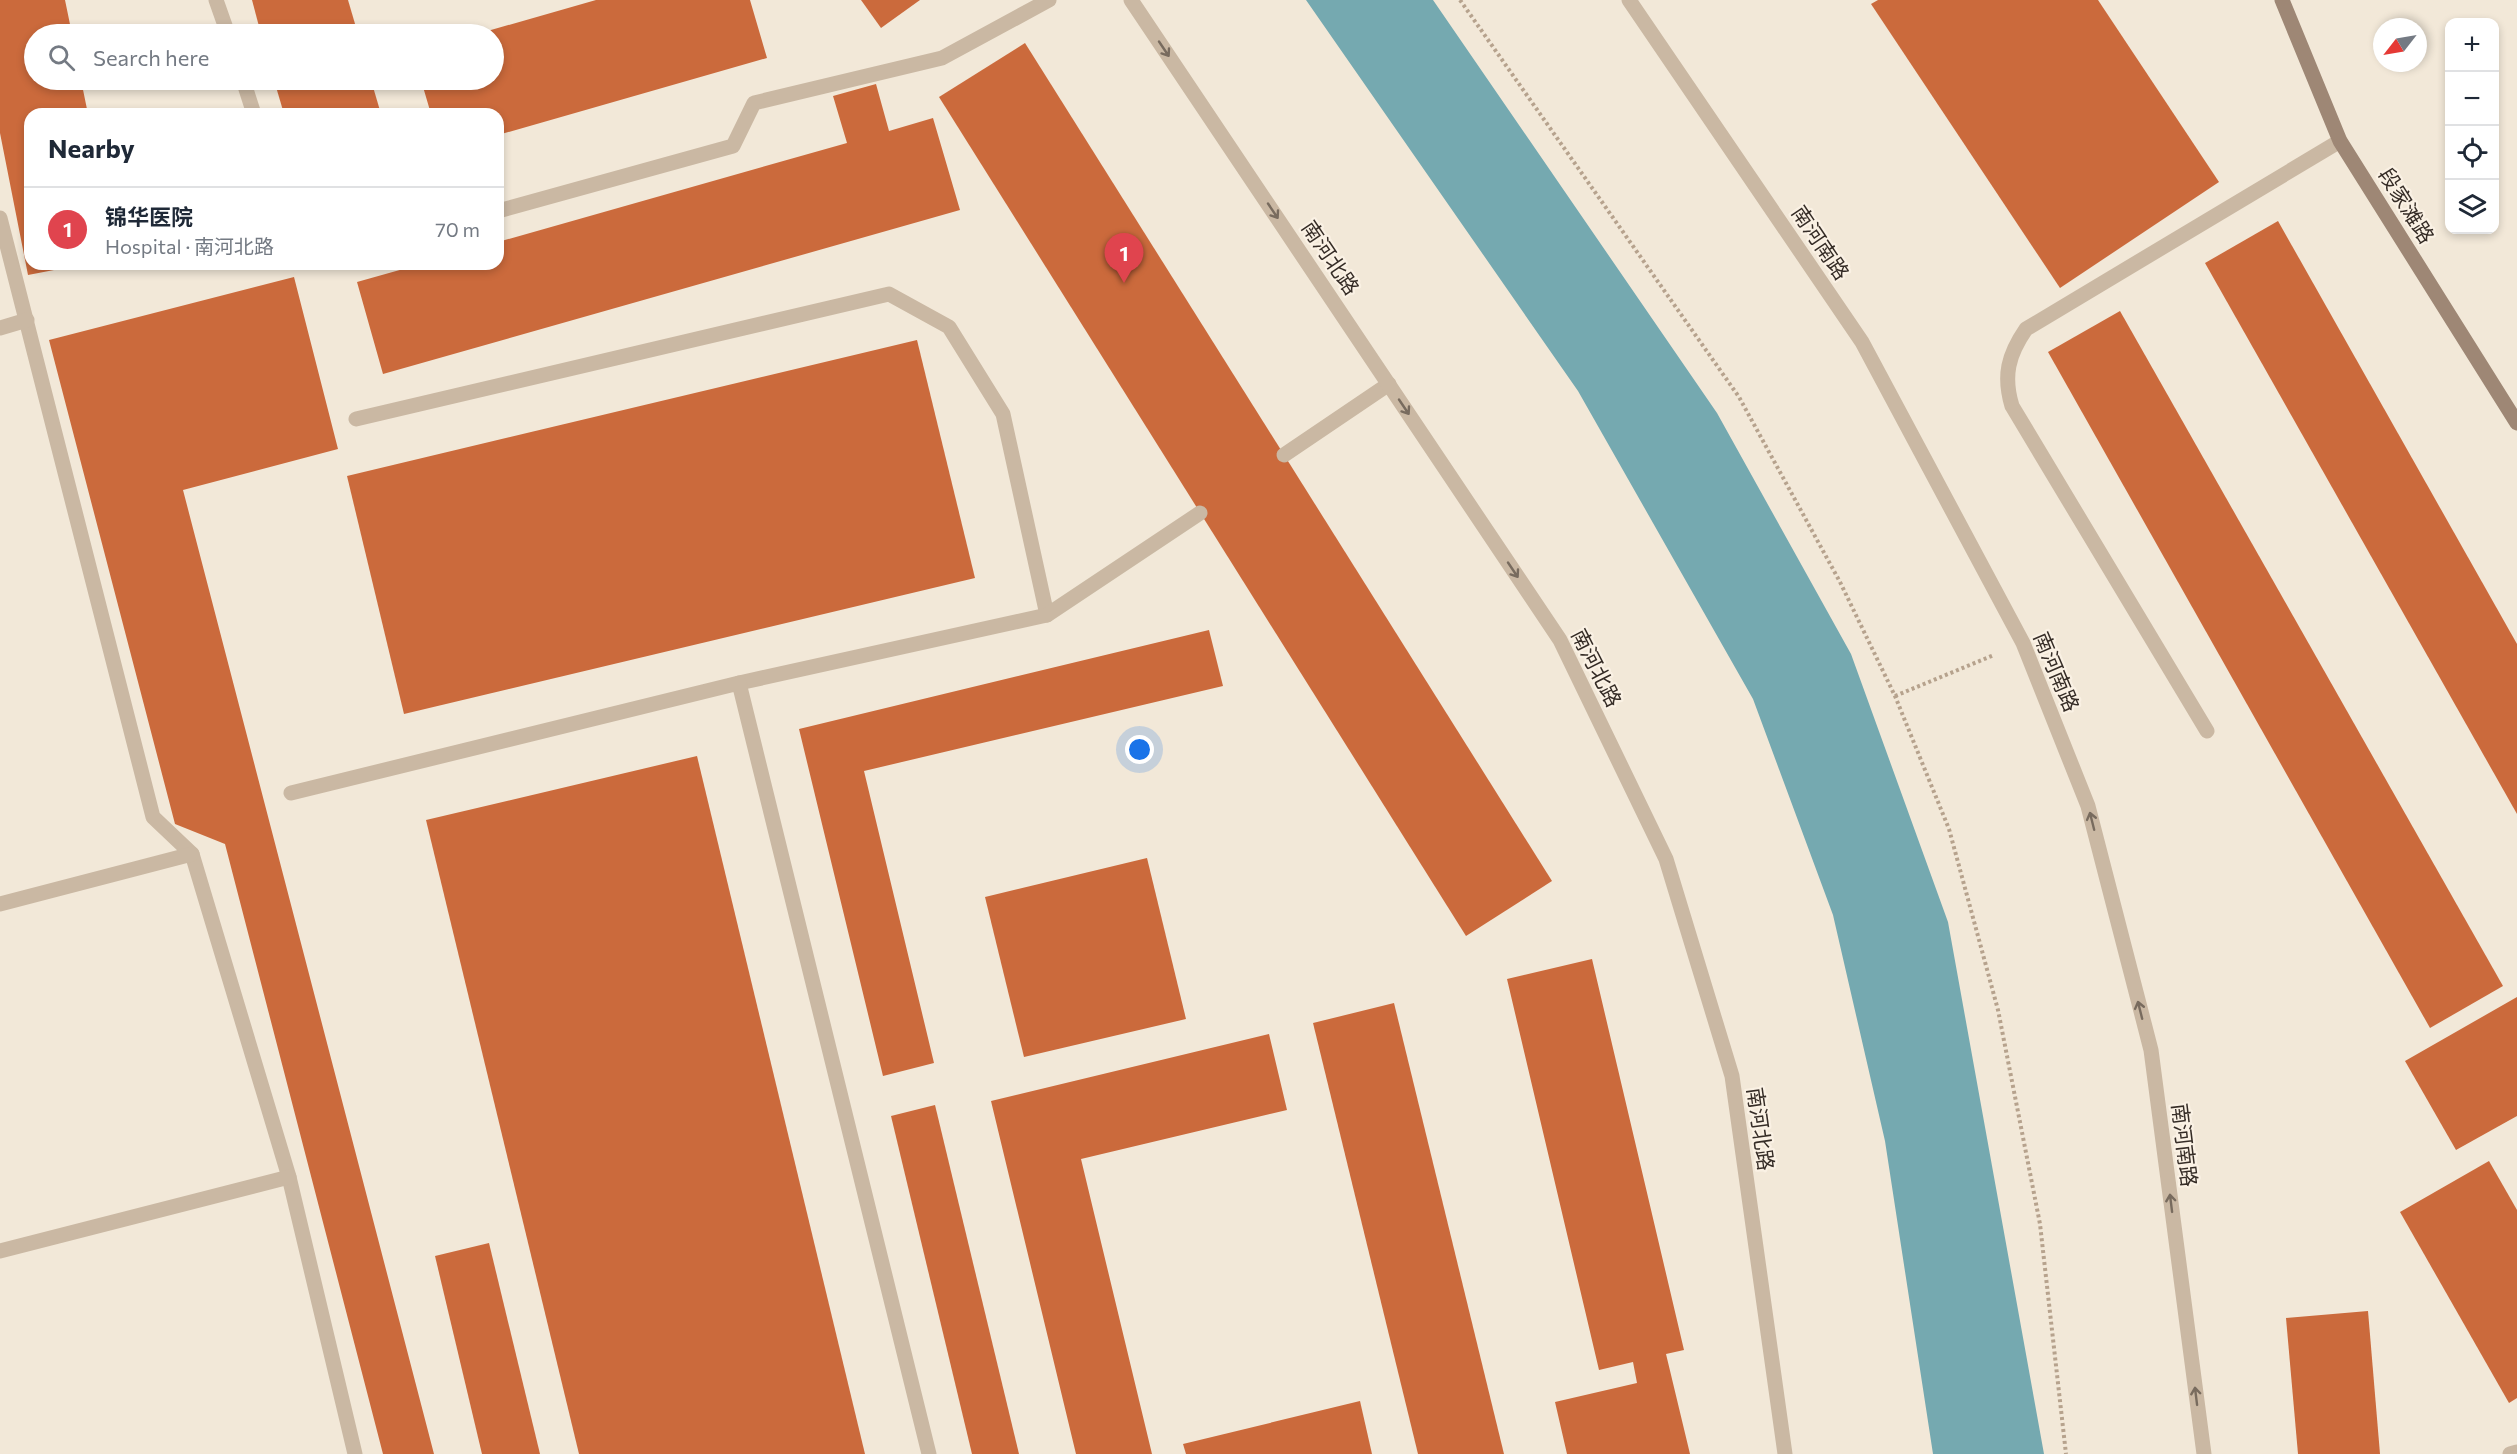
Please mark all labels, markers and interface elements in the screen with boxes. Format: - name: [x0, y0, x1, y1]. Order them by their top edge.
- north arrow: [2373, 18, 2427, 72]
- map controls: [2445, 18, 2499, 234]
- button: +: [2445, 18, 2499, 72]
- search box: [24, 24, 504, 90]
- one-way arrow: [1158, 40, 1170, 56]
- icon: search: [45, 41, 78, 74]
- text: Search here: [93, 44, 209, 71]
- button: −: [2445, 72, 2499, 126]
- button: locate: [2445, 126, 2499, 180]
- text: Nearby: [48, 132, 135, 163]
- street label: 段家滩路: [2374, 163, 2440, 247]
- button: layers: [2445, 180, 2499, 234]
- street label: 南河南路: [1787, 200, 1855, 284]
- one-way arrow: [1266, 202, 1279, 219]
- text: 锦华医院: [105, 203, 193, 230]
- street label: 南河北路: [1297, 215, 1365, 299]
- text: 1: [63, 217, 72, 241]
- text: 70 m: [435, 217, 480, 241]
- text: Hospital · 南河北路: [105, 234, 274, 258]
- pin: 1: [1104, 234, 1144, 283]
- one-way arrow: [1398, 399, 1411, 416]
- one-way arrow: [1507, 561, 1519, 577]
- street label: 南河北路: [1567, 624, 1628, 710]
- street label: 南河南路: [2029, 628, 2085, 715]
- your location: [1125, 735, 1154, 764]
- one-way arrow: [2085, 812, 2097, 831]
- one-way arrow: [2134, 1001, 2146, 1020]
- street label: 南河北路: [1743, 1085, 1780, 1172]
- street label: 南河南路: [2168, 1102, 2203, 1188]
- one-way arrow: [2165, 1193, 2176, 1213]
- one-way arrow: [2190, 1387, 2201, 1406]

